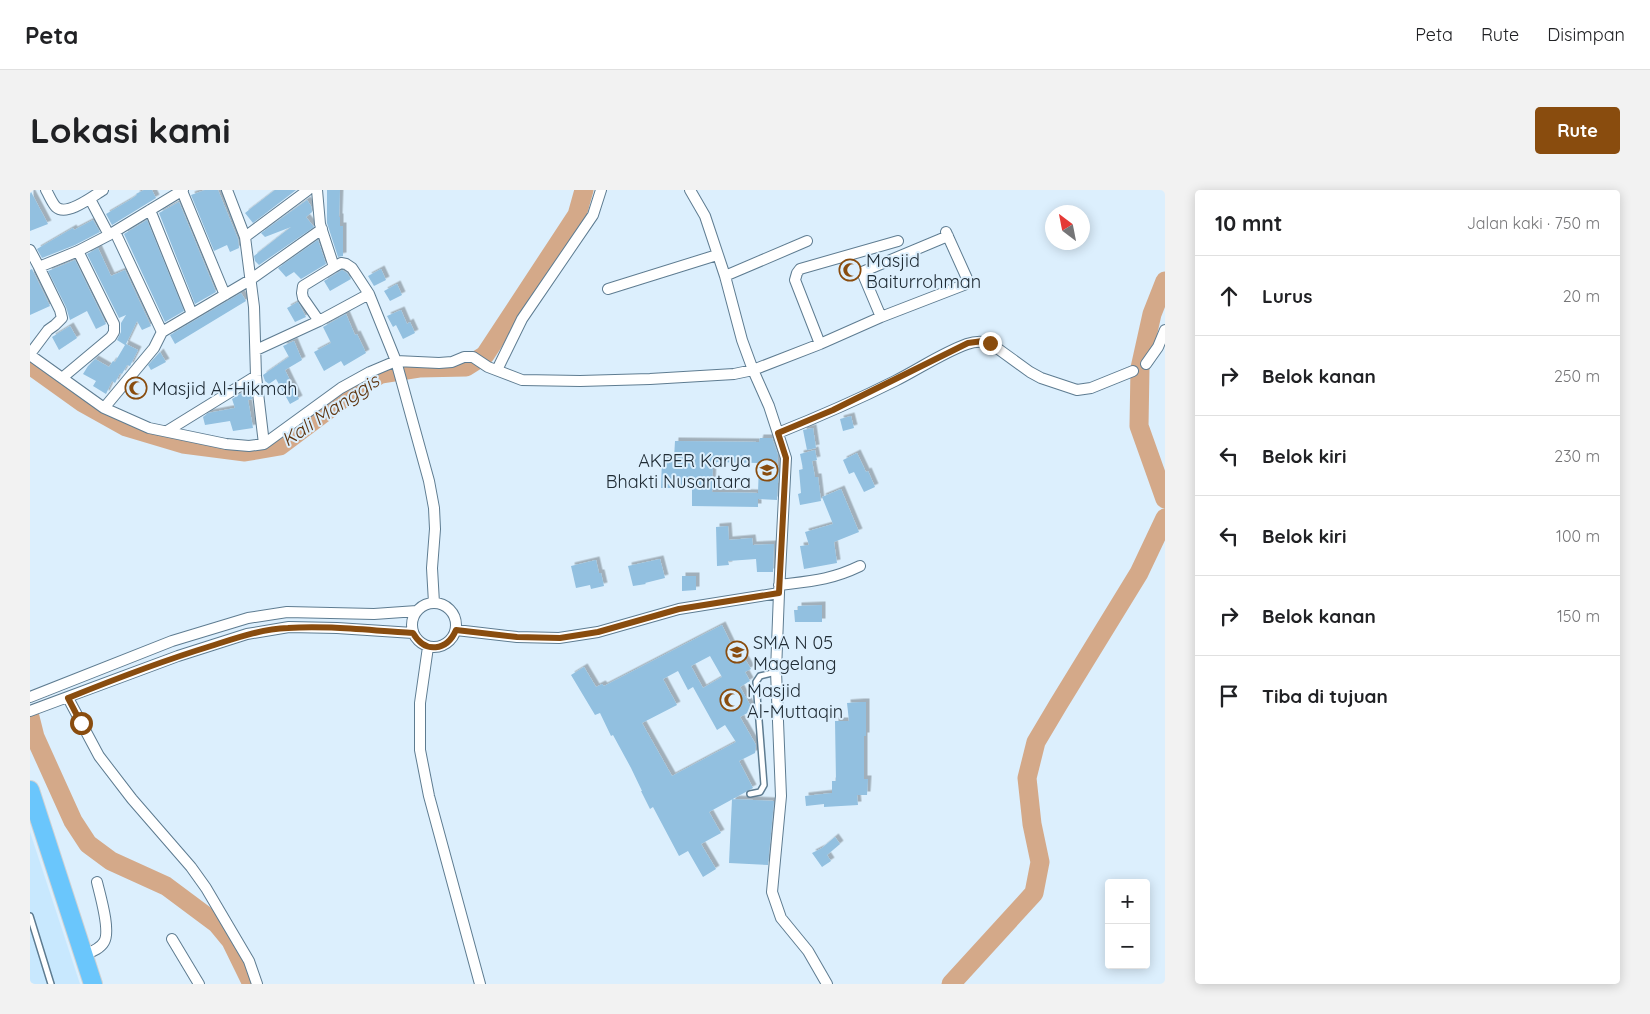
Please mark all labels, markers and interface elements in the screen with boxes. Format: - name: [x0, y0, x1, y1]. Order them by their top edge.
- text: Peta: [25, 20, 78, 50]
- text: Peta: [1415, 23, 1453, 46]
- text: Rute: [1481, 23, 1519, 46]
- text: Disimpan: [1547, 23, 1625, 46]
- button: Rute: [1535, 107, 1620, 154]
- text: Lokasi kami: [30, 108, 230, 152]
- north arrow: [1045, 205, 1090, 250]
- text: 10 mnt: [1215, 210, 1282, 236]
- text: Jalan kaki · 750 m: [1467, 213, 1600, 233]
- place label: Masjid Baiturrohman: [866, 249, 981, 293]
- mosque icon: Masjid Baiturrohman: [838, 258, 862, 282]
- icon: ahead: [1215, 282, 1243, 310]
- text: Lurus: [1262, 284, 1312, 308]
- text: 20 m: [1563, 286, 1600, 306]
- route end: [979, 332, 1002, 355]
- icon: right: [1215, 362, 1243, 390]
- text: Belok kanan: [1262, 364, 1376, 388]
- text: 250 m: [1554, 366, 1600, 386]
- water label: Kali Manggis: [277, 368, 384, 452]
- mosque icon: Masjid Al-Hikmah: [124, 376, 148, 400]
- place label: Masjid Al-Hikmah: [152, 377, 298, 400]
- icon: left: [1215, 442, 1243, 470]
- text: Belok kiri: [1262, 444, 1347, 468]
- text: 230 m: [1554, 446, 1600, 466]
- place label: AKPER Karya Bhakti Nusantara: [606, 449, 751, 493]
- school or university icon: AKPER Karya Bhakti Nusantara: [755, 458, 779, 482]
- icon: left: [1215, 522, 1243, 550]
- text: Belok kiri: [1262, 524, 1347, 548]
- text: 100 m: [1556, 526, 1600, 546]
- icon: right: [1215, 602, 1243, 630]
- text: Belok kanan: [1262, 604, 1376, 628]
- text: 150 m: [1557, 606, 1600, 626]
- place label: SMA N 05 Magelang: [753, 631, 837, 675]
- school or university icon: SMA N 05 Magelang: [725, 640, 749, 664]
- place label: Masjid Al-Muttaqin: [747, 679, 843, 723]
- icon: arrive: [1215, 682, 1243, 710]
- text: Tiba di tujuan: [1262, 684, 1388, 708]
- mosque icon: Masjid Al-Muttaqin: [719, 688, 743, 712]
- route start: [70, 712, 93, 735]
- map controls: [1105, 879, 1150, 969]
- button: +: [1105, 879, 1150, 924]
- button: −: [1105, 924, 1150, 969]

